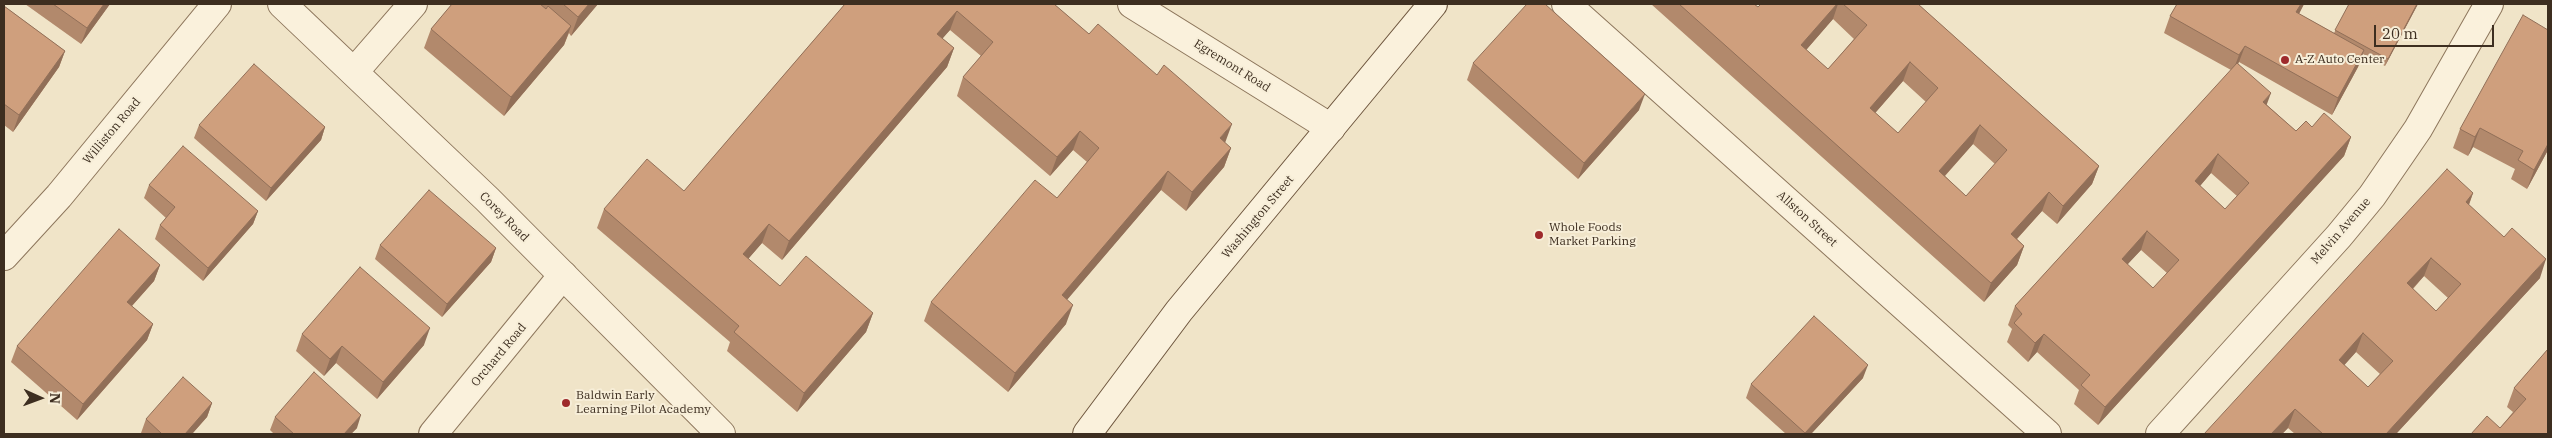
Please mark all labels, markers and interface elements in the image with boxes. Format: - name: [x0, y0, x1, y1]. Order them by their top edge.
- scale bar: [2377, 15, 2497, 47]
- text: 20 m: [2382, 24, 2418, 43]
- street label: Egremont Road: [1191, 37, 1273, 95]
- place label: A-Z Auto Center: [2295, 53, 2384, 67]
- marker: A-Z Auto Center: [2279, 54, 2291, 66]
- street label: Williston Road: [80, 95, 144, 167]
- street label: Washington Street: [1219, 173, 1297, 261]
- street label: Allston Street: [1774, 188, 1840, 250]
- street label: Corey Road: [476, 189, 532, 245]
- street label: Melvin Avenue: [2308, 195, 2374, 267]
- place label: Whole Foods Market Parking: [1549, 221, 1636, 249]
- marker: Whole Foods Market Parking: [1533, 229, 1545, 241]
- street label: Orchard Road: [468, 320, 530, 390]
- north arrow: [15, 373, 65, 423]
- place label: Baldwin Early Learning Pilot Academy: [576, 389, 711, 417]
- text: N: [46, 393, 64, 404]
- marker: Baldwin Early Learning Pilot Academy: [560, 397, 572, 409]

